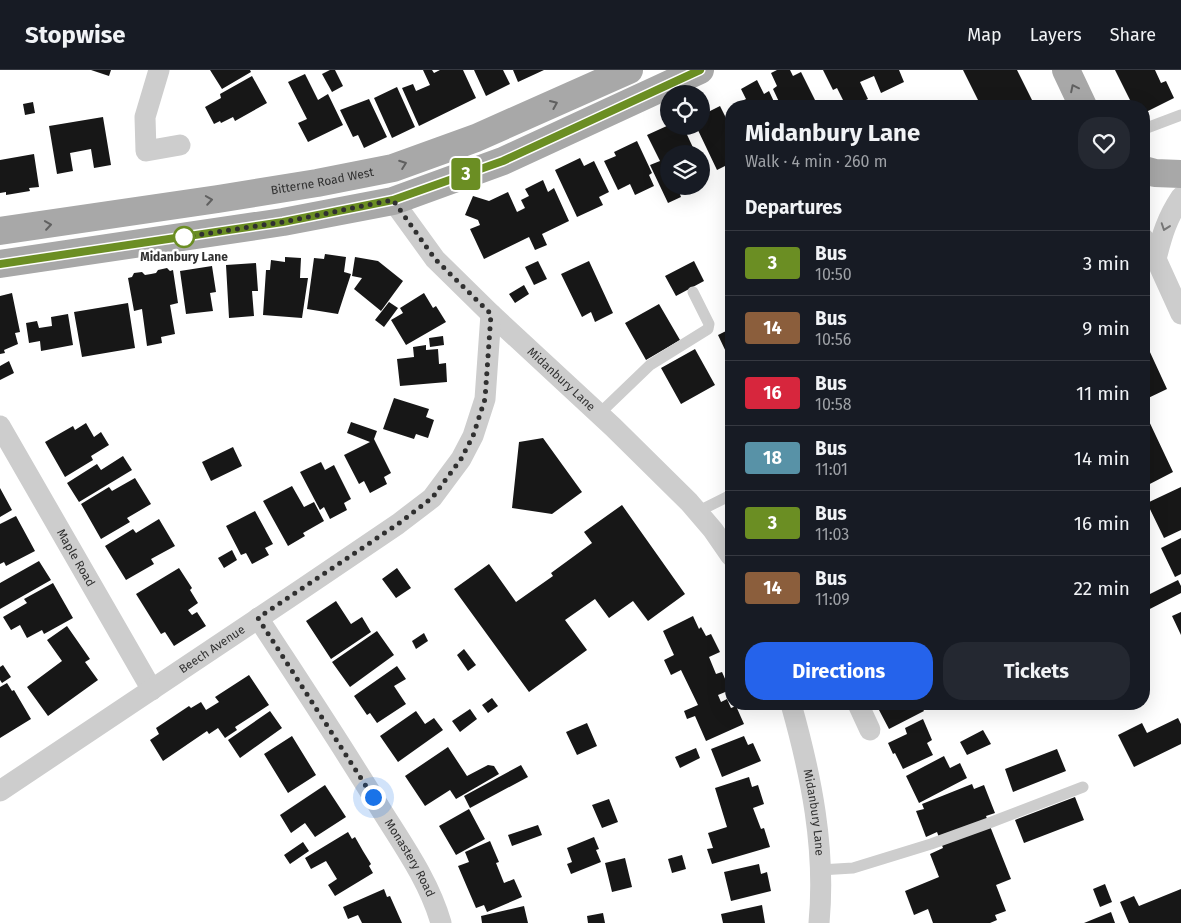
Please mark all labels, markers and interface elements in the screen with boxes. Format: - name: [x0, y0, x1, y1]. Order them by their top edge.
- text: Stopwise: [25, 21, 126, 49]
- text: Map: [967, 24, 1002, 46]
- text: Layers: [1030, 24, 1082, 46]
- text: Share: [1110, 24, 1156, 46]
- one-way arrow: [1070, 84, 1081, 93]
- map controls: [660, 85, 710, 195]
- button: locate: [660, 85, 710, 135]
- one-way arrow: [549, 99, 558, 110]
- button: heart: [1078, 117, 1130, 169]
- text: Midanbury Lane: [745, 119, 920, 147]
- button: layers: [660, 145, 710, 195]
- text: Walk · 4 min · 260 m: [745, 152, 887, 171]
- line badge: 3: [450, 158, 482, 190]
- one-way arrow: [398, 160, 407, 170]
- text: 3: [461, 163, 471, 185]
- street label: Bitterne Road West: [270, 165, 375, 197]
- one-way arrow: [205, 195, 213, 206]
- text: Departures: [745, 196, 842, 219]
- one-way arrow: [44, 220, 53, 230]
- one-way arrow: [1161, 222, 1171, 230]
- marker: Midanbury Lane: [173, 226, 195, 248]
- text: Bus: [815, 242, 847, 265]
- place label: Midanbury Lane: [140, 250, 228, 264]
- text: 3: [768, 252, 777, 274]
- text: 3 min: [1083, 252, 1130, 275]
- text: 10:50: [815, 265, 852, 284]
- text: Bus: [815, 307, 847, 330]
- text: 14: [763, 317, 782, 339]
- text: 9 min: [1082, 317, 1130, 340]
- text: 10:56: [815, 330, 851, 349]
- street label: Midanbury Lane: [525, 344, 598, 414]
- text: Bus: [815, 372, 847, 395]
- text: 16: [763, 382, 782, 404]
- text: 11 min: [1076, 382, 1130, 405]
- text: 10:58: [815, 395, 852, 414]
- text: Bus: [815, 437, 847, 460]
- text: 18: [763, 447, 782, 469]
- text: 14 min: [1074, 447, 1130, 470]
- text: 11:01: [815, 460, 848, 479]
- text: Bus: [815, 502, 847, 525]
- text: 3: [768, 512, 777, 534]
- text: 16 min: [1074, 512, 1130, 535]
- text: 11:03: [815, 525, 849, 544]
- street label: Maple Road: [54, 527, 98, 589]
- text: Bus: [815, 567, 847, 590]
- text: 14: [763, 577, 782, 599]
- text: 22 min: [1073, 577, 1130, 600]
- text: 11:09: [815, 590, 850, 609]
- street label: Beech Avenue: [176, 622, 248, 676]
- button: Directions: [745, 642, 933, 700]
- button: Tickets: [943, 642, 1130, 700]
- street label: Midanbury Lane: [801, 768, 827, 856]
- your location: [361, 785, 386, 810]
- street label: Monastery Road: [382, 816, 438, 899]

